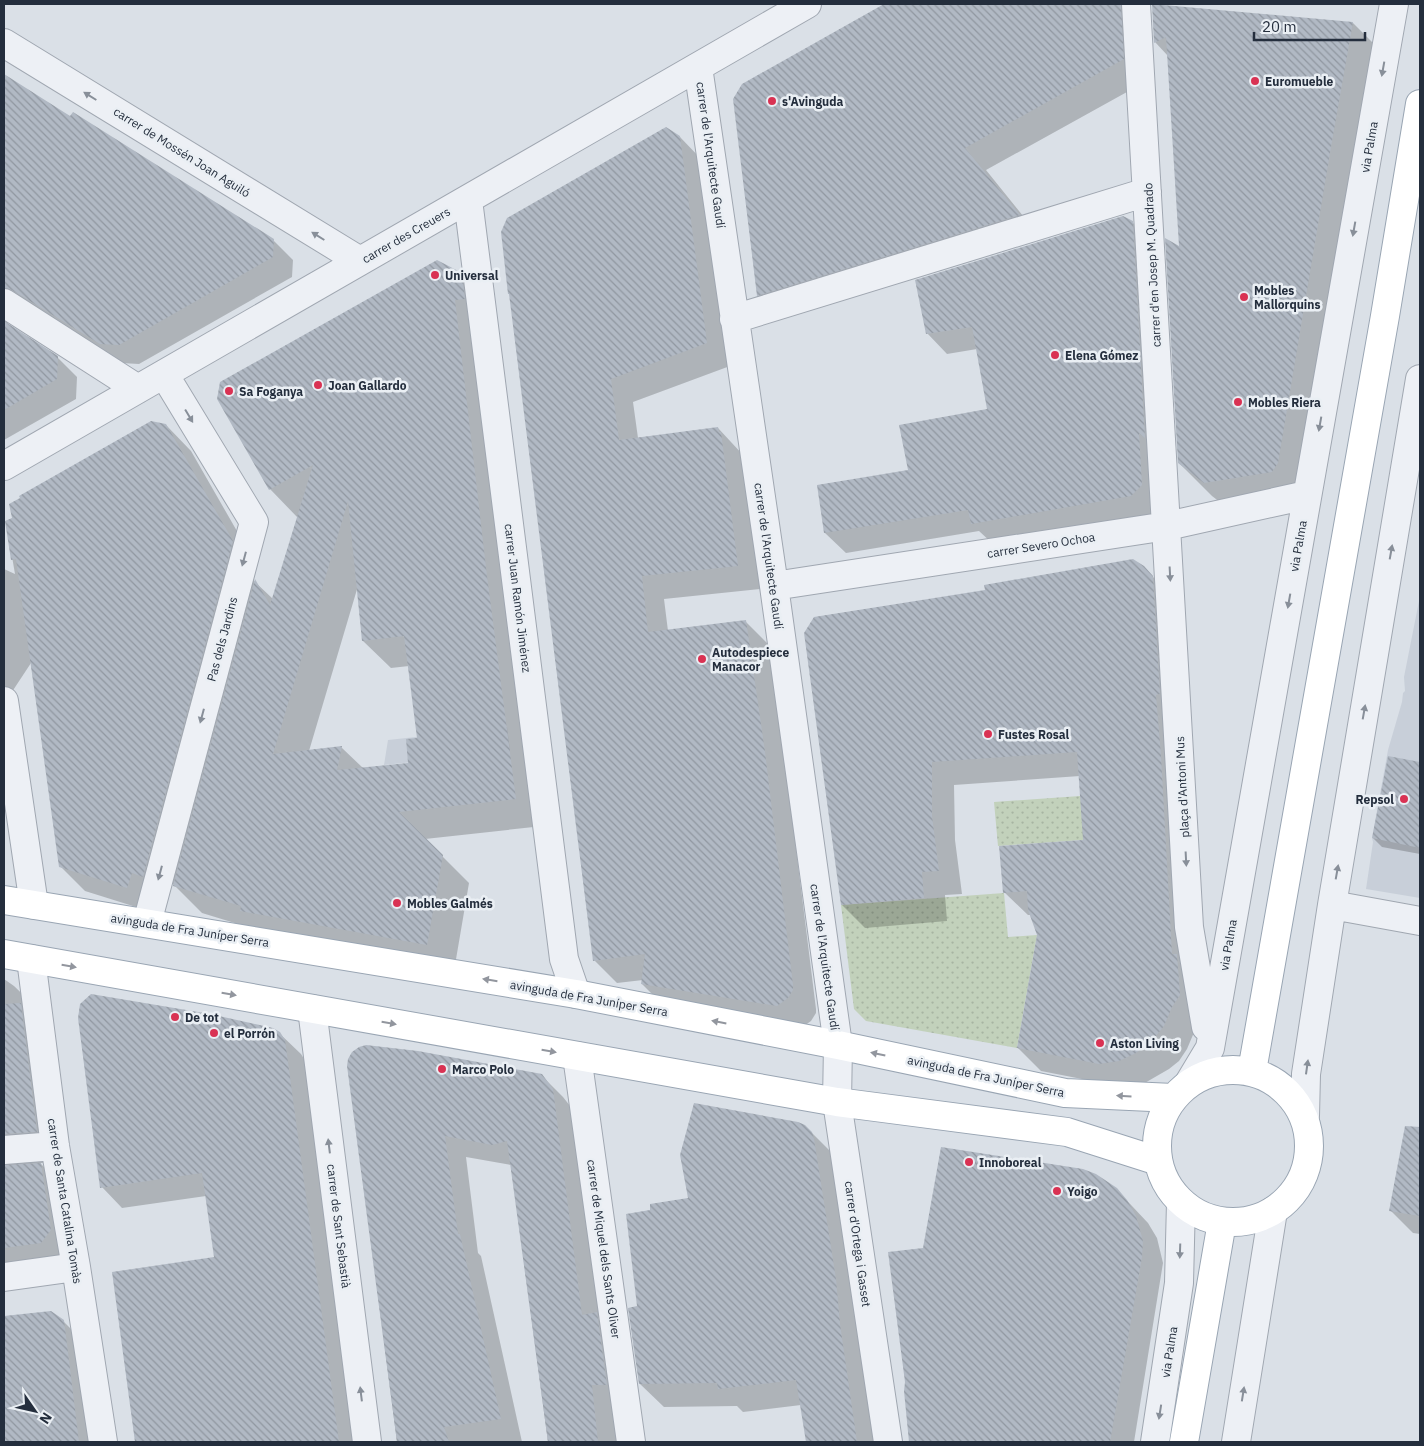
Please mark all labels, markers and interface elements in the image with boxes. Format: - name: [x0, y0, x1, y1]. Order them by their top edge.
- scale bar: [1254, 10, 1365, 42]
- text: 20 m: [1262, 17, 1297, 36]
- one-way arrow: [1378, 61, 1386, 77]
- place label: Euromueble: [1265, 74, 1334, 89]
- marker: Euromueble: [1249, 75, 1261, 87]
- street label: carrer de l'Arquitecte Gaudí: [693, 81, 729, 229]
- one-way arrow: [83, 92, 97, 101]
- place label: s'Avinguda: [782, 94, 843, 109]
- marker: s'Avinguda: [766, 95, 778, 107]
- street label: carrer de Mossén Joan Aguiló: [111, 104, 253, 200]
- street label: via Palma: [1357, 120, 1381, 174]
- street label: carrer d'en Josep M. Quadrado: [1140, 182, 1164, 348]
- street label: carrer des Creuers: [359, 204, 453, 266]
- one-way arrow: [1350, 221, 1358, 237]
- one-way arrow: [311, 231, 325, 241]
- place label: Universal: [445, 268, 499, 283]
- marker: Universal: [429, 269, 441, 281]
- place label: Mobles Mallorquins: [1254, 283, 1320, 312]
- marker: Mobles Mallorquins: [1238, 291, 1250, 303]
- place label: Elena Gómez: [1065, 348, 1139, 363]
- marker: Elena Gómez: [1049, 349, 1061, 361]
- place label: Joan Gallardo: [328, 378, 407, 393]
- marker: Joan Gallardo: [312, 379, 324, 391]
- place label: Sa Foganya: [239, 384, 303, 399]
- marker: Sa Foganya: [223, 385, 235, 397]
- place label: Mobles Riera: [1248, 395, 1321, 410]
- marker: Mobles Riera: [1232, 396, 1244, 408]
- one-way arrow: [184, 409, 194, 423]
- one-way arrow: [1316, 416, 1324, 431]
- street label: carrer de l'Arquitecte Gaudí: [751, 482, 787, 630]
- street label: via Palma: [1286, 519, 1310, 573]
- street label: carrer Juan Ramón Jiménez: [501, 523, 535, 674]
- street label: carrer Severo Ochoa: [986, 529, 1097, 561]
- one-way arrow: [1388, 543, 1396, 559]
- one-way arrow: [239, 552, 247, 567]
- one-way arrow: [1166, 567, 1174, 583]
- one-way arrow: [1284, 593, 1292, 609]
- street label: Pas dels Jardins: [203, 595, 241, 683]
- place label: Autodespiece Manacor: [712, 645, 789, 674]
- marker: Autodespiece Manacor: [696, 653, 708, 665]
- one-way arrow: [1361, 704, 1369, 720]
- one-way arrow: [198, 709, 206, 724]
- place label: Fustes Rosal: [998, 727, 1070, 742]
- marker: Fustes Rosal: [982, 728, 994, 740]
- street label: plaça d'Antoni Mus: [1172, 736, 1192, 838]
- place label: Repsol: [1356, 792, 1394, 807]
- marker: Repsol: [1398, 793, 1410, 805]
- one-way arrow: [1182, 851, 1190, 867]
- one-way arrow: [1334, 864, 1342, 880]
- one-way arrow: [156, 866, 164, 881]
- street label: carrer de l'Arquitecte Gaudí: [807, 883, 843, 1031]
- place label: Mobles Galmés: [407, 896, 493, 911]
- marker: Mobles Galmés: [391, 897, 403, 909]
- street label: avinguda de Fra Juníper Serra: [110, 910, 271, 950]
- street label: via Palma: [1216, 918, 1240, 972]
- one-way arrow: [61, 962, 77, 970]
- one-way arrow: [482, 975, 498, 983]
- street label: avinguda de Fra Juníper Serra: [509, 977, 670, 1019]
- one-way arrow: [221, 991, 237, 999]
- place label: De tot: [185, 1010, 219, 1025]
- marker: De tot: [169, 1011, 181, 1023]
- one-way arrow: [711, 1018, 727, 1026]
- one-way arrow: [381, 1019, 397, 1027]
- place label: el Porrón: [224, 1026, 275, 1041]
- marker: el Porrón: [208, 1027, 220, 1039]
- place label: Aston Living: [1110, 1036, 1179, 1051]
- marker: Aston Living: [1094, 1037, 1106, 1049]
- one-way arrow: [541, 1048, 557, 1056]
- one-way arrow: [870, 1049, 886, 1057]
- street label: avinguda de Fra Juníper Serra: [906, 1052, 1066, 1100]
- one-way arrow: [1303, 1059, 1311, 1075]
- place label: Marco Polo: [452, 1062, 514, 1077]
- marker: Marco Polo: [436, 1063, 448, 1075]
- one-way arrow: [1116, 1092, 1132, 1100]
- street label: carrer de Santa Catalina Tomàs: [44, 1117, 86, 1285]
- one-way arrow: [325, 1138, 333, 1154]
- place label: Innoboreal: [979, 1155, 1042, 1170]
- marker: Innoboreal: [963, 1156, 975, 1168]
- street label: carrer de Miquel dels Sants Oliver: [584, 1158, 624, 1340]
- street label: carrer de Sant Sebastià: [324, 1163, 354, 1290]
- street label: carrer d'Ortega i Gasset: [842, 1180, 874, 1308]
- place label: Yoigo: [1067, 1184, 1098, 1199]
- marker: Yoigo: [1051, 1185, 1063, 1197]
- one-way arrow: [1176, 1243, 1184, 1259]
- street label: via Palma: [1158, 1325, 1181, 1379]
- north arrow: [10, 1386, 60, 1436]
- one-way arrow: [356, 1386, 364, 1402]
- one-way arrow: [1240, 1386, 1248, 1402]
- one-way arrow: [1155, 1404, 1163, 1420]
- text: N: [35, 1409, 56, 1428]

